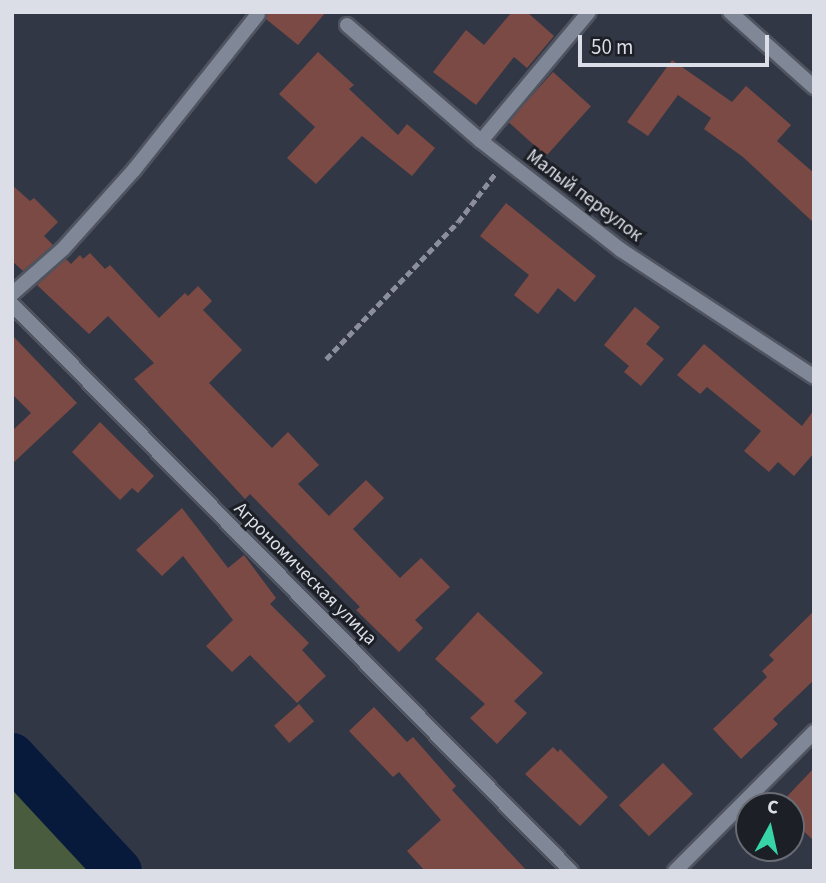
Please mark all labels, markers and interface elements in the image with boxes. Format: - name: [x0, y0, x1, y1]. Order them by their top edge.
- scale bar: [581, 21, 772, 65]
- text: 50 m: [591, 32, 633, 62]
- street label: Малый переулок: [521, 145, 647, 247]
- street label: Агрономическая улица: [229, 498, 381, 650]
- north arrow: [735, 792, 805, 862]
- text: С: [765, 794, 780, 822]

